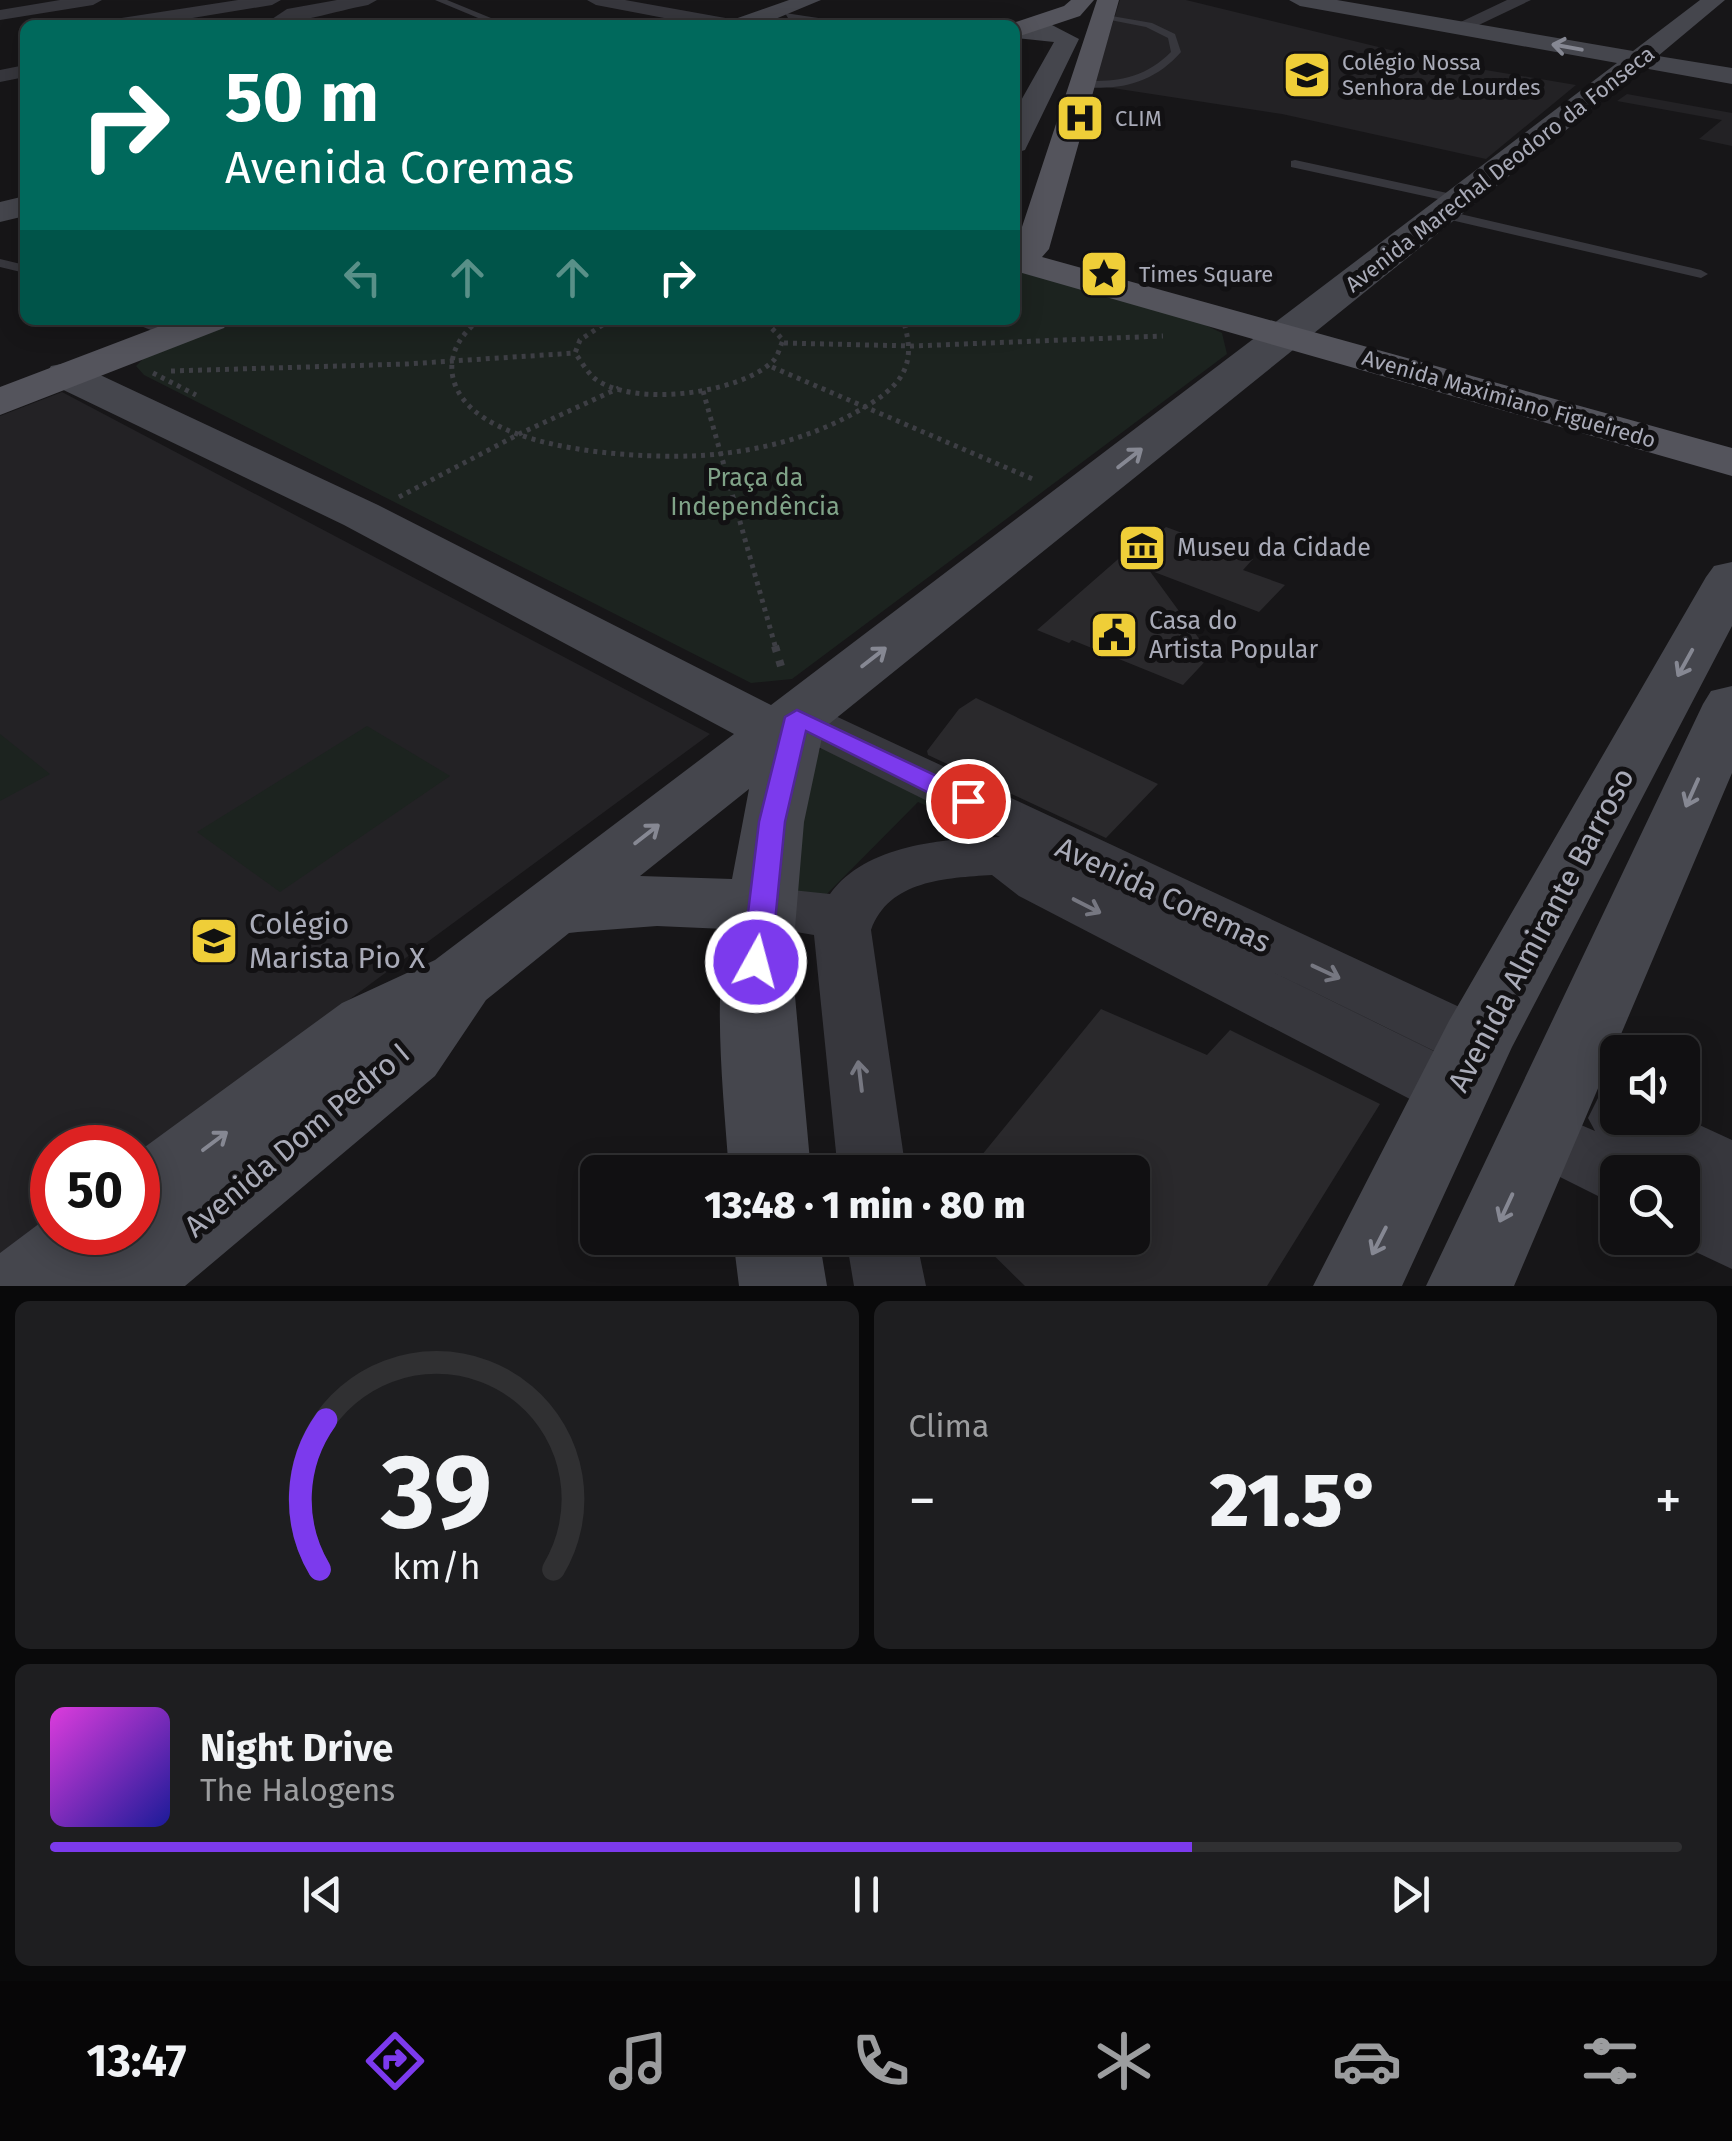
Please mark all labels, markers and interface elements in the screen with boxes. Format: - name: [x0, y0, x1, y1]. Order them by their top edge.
- one-way arrow: [1551, 37, 1584, 56]
- street label: Avenida Marechal Deodoro da Fonseca: [1340, 40, 1660, 298]
- school or university icon: Colégio Nossa Senhora de Lourdes: [1281, 49, 1333, 101]
- place label: Colégio Nossa Senhora de Lourdes: [1342, 49, 1540, 101]
- text: 50 m: [225, 56, 379, 140]
- icon: right: [60, 60, 190, 190]
- hospital icon: CLIM: [1054, 92, 1106, 144]
- place label: CLIM: [1115, 105, 1162, 132]
- text: Avenida Coremas: [225, 141, 574, 195]
- place icon: Times Square: [1078, 248, 1130, 300]
- icon: left: [335, 250, 390, 305]
- icon: ahead: [440, 250, 495, 305]
- icon: ahead: [545, 250, 600, 305]
- icon: right: [650, 250, 705, 305]
- place label: Times Square: [1139, 261, 1273, 288]
- street label: Avenida Maximiano Figueiredo: [1359, 344, 1659, 454]
- one-way arrow: [1117, 447, 1143, 469]
- park label: Praça da Independência: [670, 463, 840, 522]
- museum icon: Museu da Cidade: [1116, 522, 1168, 574]
- place label: Museu da Cidade: [1177, 533, 1371, 563]
- place label: Casa do Artista Popular: [1149, 606, 1318, 665]
- public building icon: Casa do Artista Popular: [1088, 609, 1140, 661]
- one-way arrow: [860, 647, 887, 668]
- one-way arrow: [1674, 647, 1694, 677]
- pin: [926, 759, 1011, 844]
- street label: Avenida Almirante Barroso: [1440, 762, 1642, 1098]
- icon: arrive: [941, 774, 996, 829]
- one-way arrow: [1681, 777, 1700, 807]
- one-way arrow: [633, 823, 660, 844]
- street label: Avenida Coremas: [1050, 829, 1276, 961]
- one-way arrow: [1072, 897, 1101, 916]
- place label: Colégio Marista Pio X: [249, 906, 426, 976]
- position arrow: [704, 910, 808, 1014]
- school or university icon: Colégio Marista Pio X: [188, 915, 240, 967]
- one-way arrow: [1311, 964, 1341, 983]
- street label: Avenida Dom Pedro I: [177, 1035, 417, 1245]
- map controls: [1600, 1035, 1700, 1255]
- button: sound: [1600, 1035, 1700, 1135]
- one-way arrow: [850, 1060, 869, 1092]
- speed limit sign: 50: [30, 1125, 160, 1255]
- one-way arrow: [201, 1131, 228, 1152]
- button: search: [1600, 1155, 1700, 1255]
- text: 13:48 · 1 min · 80 m: [705, 1182, 1025, 1228]
- one-way arrow: [1495, 1192, 1514, 1222]
- one-way arrow: [1369, 1226, 1388, 1255]
- text: Clima: [909, 1407, 989, 1445]
- text: 39: [380, 1430, 492, 1555]
- text: 21.5°: [1210, 1456, 1381, 1546]
- text: −: [909, 1468, 936, 1534]
- text: +: [1655, 1468, 1682, 1534]
- text: km/h: [393, 1546, 481, 1588]
- text: Night Drive: [200, 1725, 393, 1771]
- text: The Halogens: [200, 1771, 395, 1809]
- icon: previous: [295, 1867, 350, 1922]
- icon: pause: [839, 1867, 894, 1922]
- icon: next: [1383, 1867, 1438, 1922]
- icon: directions: [360, 2026, 430, 2096]
- icon: music: [603, 2026, 673, 2096]
- icon: phone: [846, 2026, 916, 2096]
- icon: climate: [1089, 2026, 1159, 2096]
- icon: car: [1332, 2026, 1402, 2096]
- icon: filters: [1575, 2026, 1645, 2096]
- text: 13:47: [87, 2034, 187, 2088]

